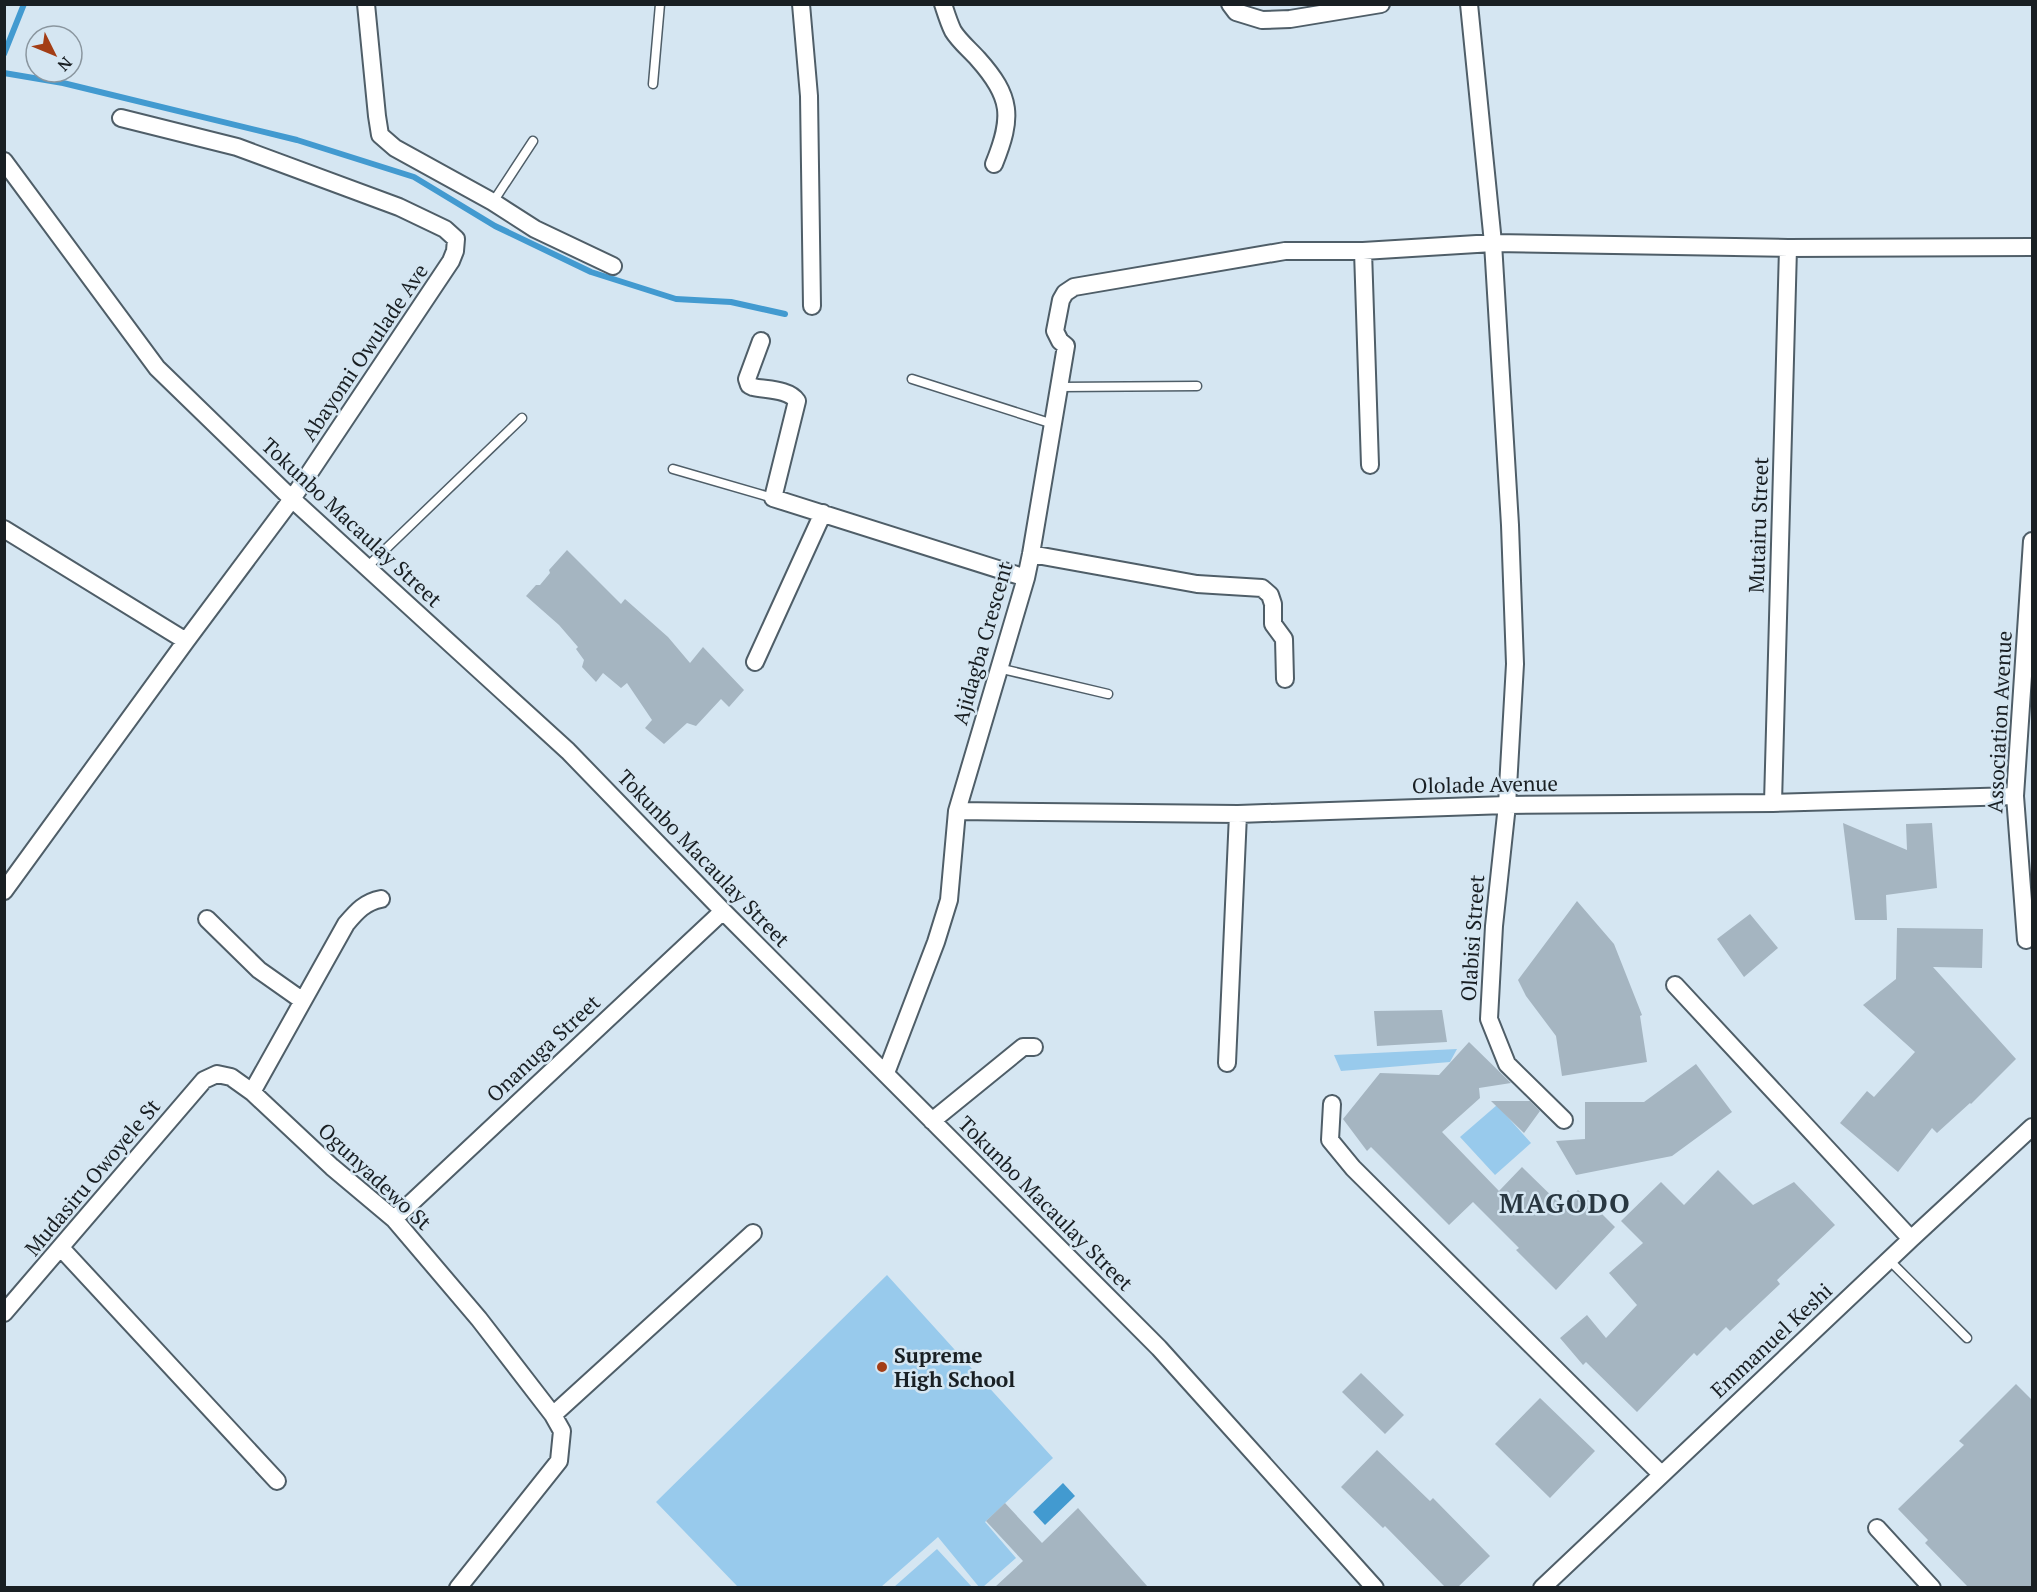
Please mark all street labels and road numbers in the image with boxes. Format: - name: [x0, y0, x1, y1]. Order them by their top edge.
- street label: Abayomi Owulade Ave: [294, 258, 434, 446]
- street label: Tokunbo Macaulay Street: [256, 431, 448, 613]
- street label: Mutairu Street: [1742, 456, 1774, 594]
- street label: Ajidagba Crescent: [945, 558, 1019, 728]
- street label: Association Avenue: [1980, 630, 2018, 814]
- street label: Tokunbo Macaulay Street: [612, 763, 796, 953]
- street label: Ololade Avenue: [1412, 769, 1558, 799]
- street label: Olabisi Street: [1454, 874, 1490, 1002]
- street label: Onanuga Street: [480, 988, 606, 1108]
- street label: Mudasiru Owoyele St: [18, 1092, 166, 1261]
- street label: Tokunbo Macaulay Street: [952, 1109, 1140, 1297]
- street label: Ogunyadewo St: [312, 1116, 438, 1236]
- street label: Emmanuel Keshi: [1704, 1276, 1838, 1404]

